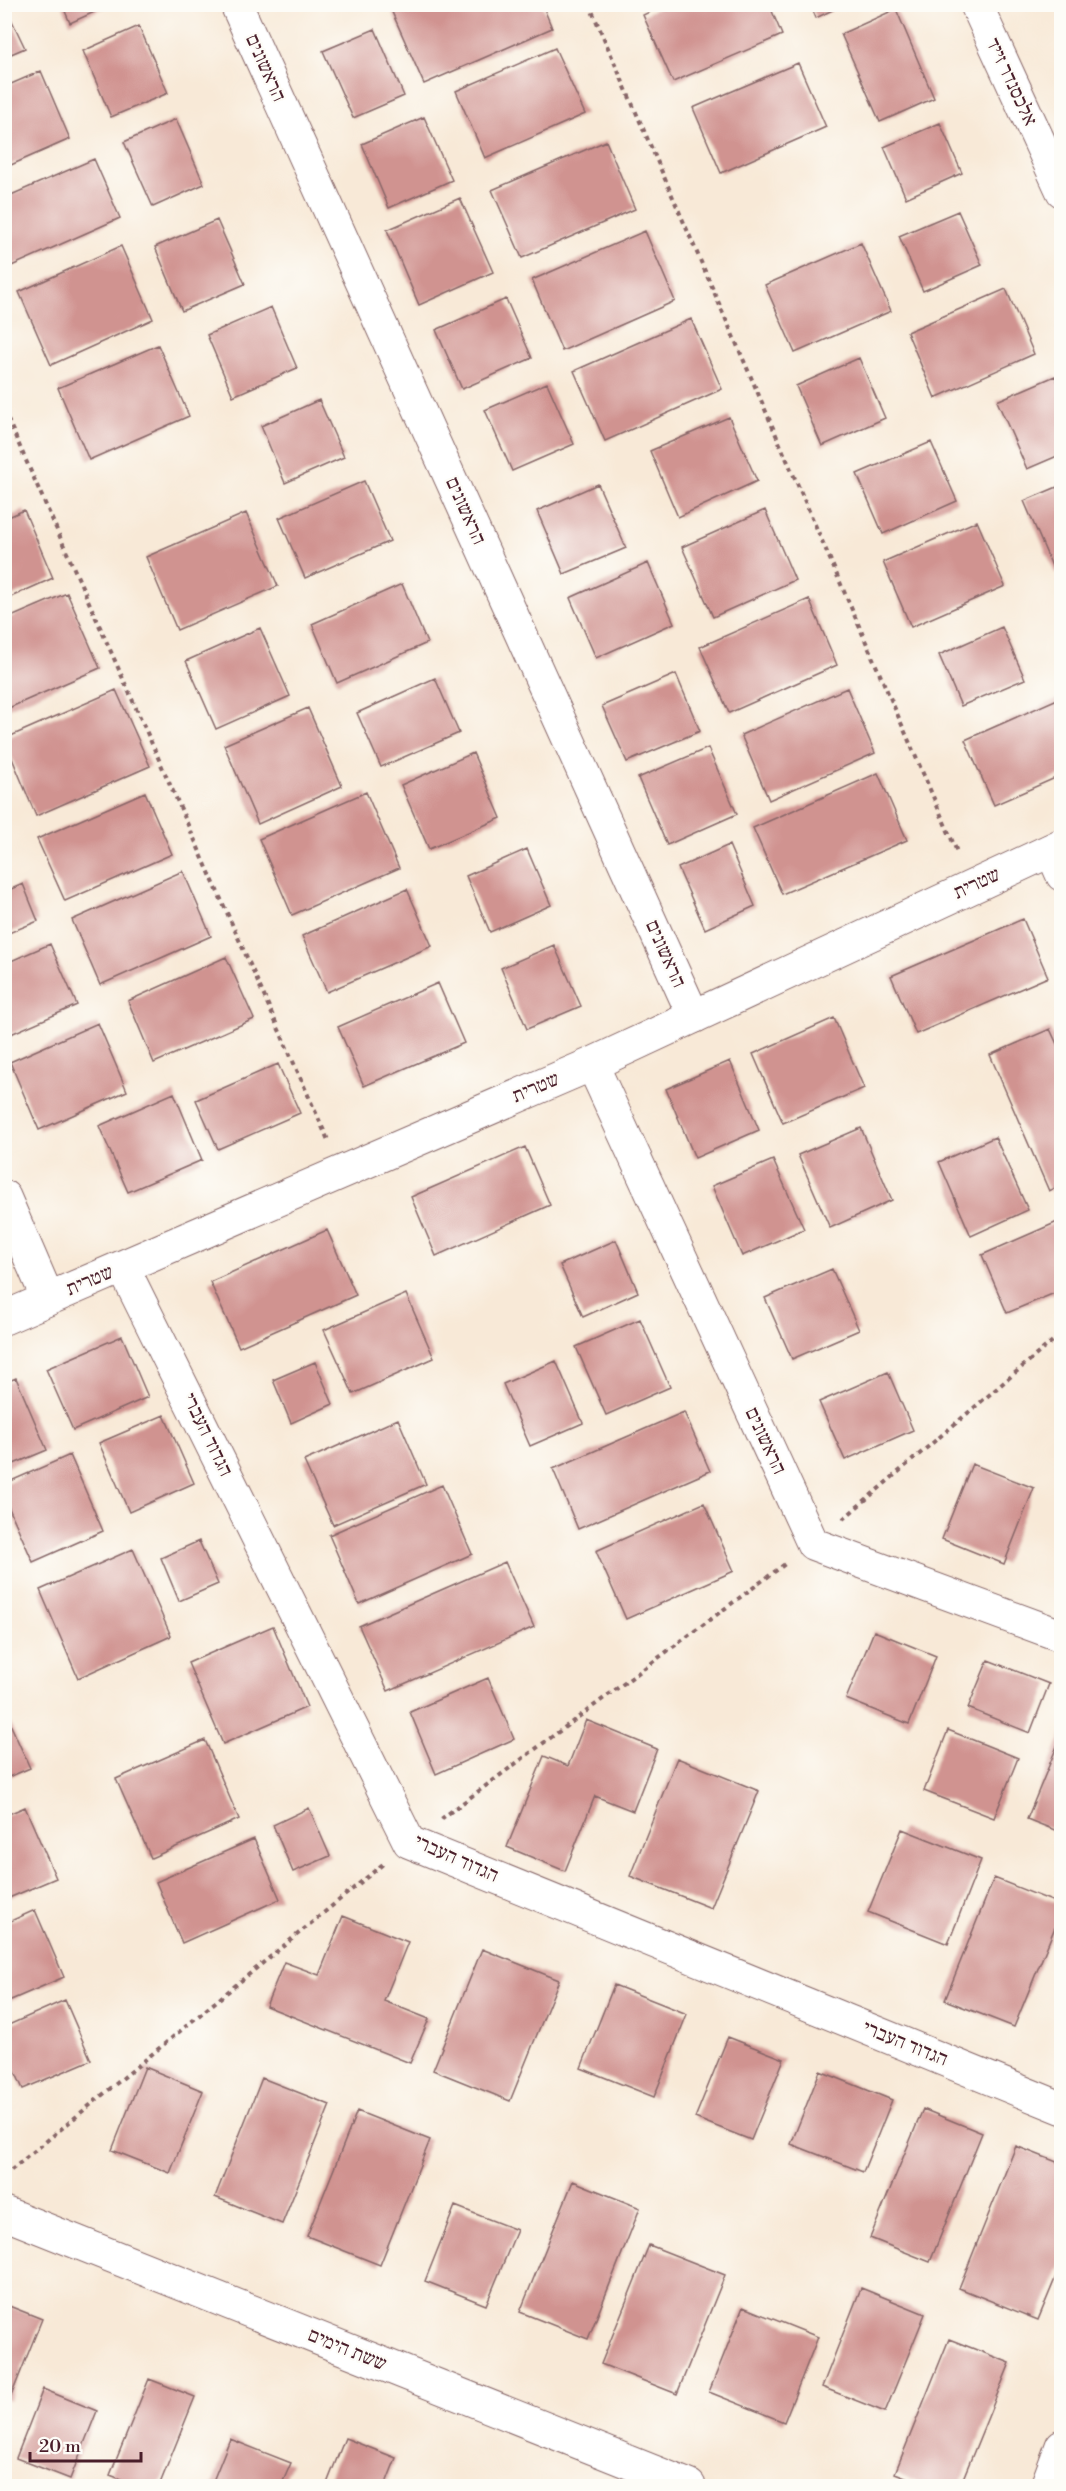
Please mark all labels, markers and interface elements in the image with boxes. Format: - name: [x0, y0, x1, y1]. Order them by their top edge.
- street label: הראשונים: [239, 30, 291, 106]
- street label: אלכסנדר זייד: [980, 34, 1042, 130]
- street label: הראשונים: [439, 473, 491, 549]
- street label: שטרית: [950, 862, 1004, 906]
- street label: הראשונים: [639, 916, 691, 992]
- street label: שטרית: [509, 1067, 563, 1109]
- street label: שטרית: [63, 1260, 117, 1302]
- street label: הגדוד העברי: [176, 1389, 238, 1481]
- street label: הראשונים: [739, 1403, 791, 1479]
- street label: הגדוד העברי: [410, 1829, 502, 1889]
- street label: הגדוד העברי: [859, 2016, 951, 2072]
- street label: ששת הימים: [304, 2323, 390, 2377]
- scale bar: [30, 2425, 141, 2463]
- text: 20 m: [39, 2435, 81, 2458]

